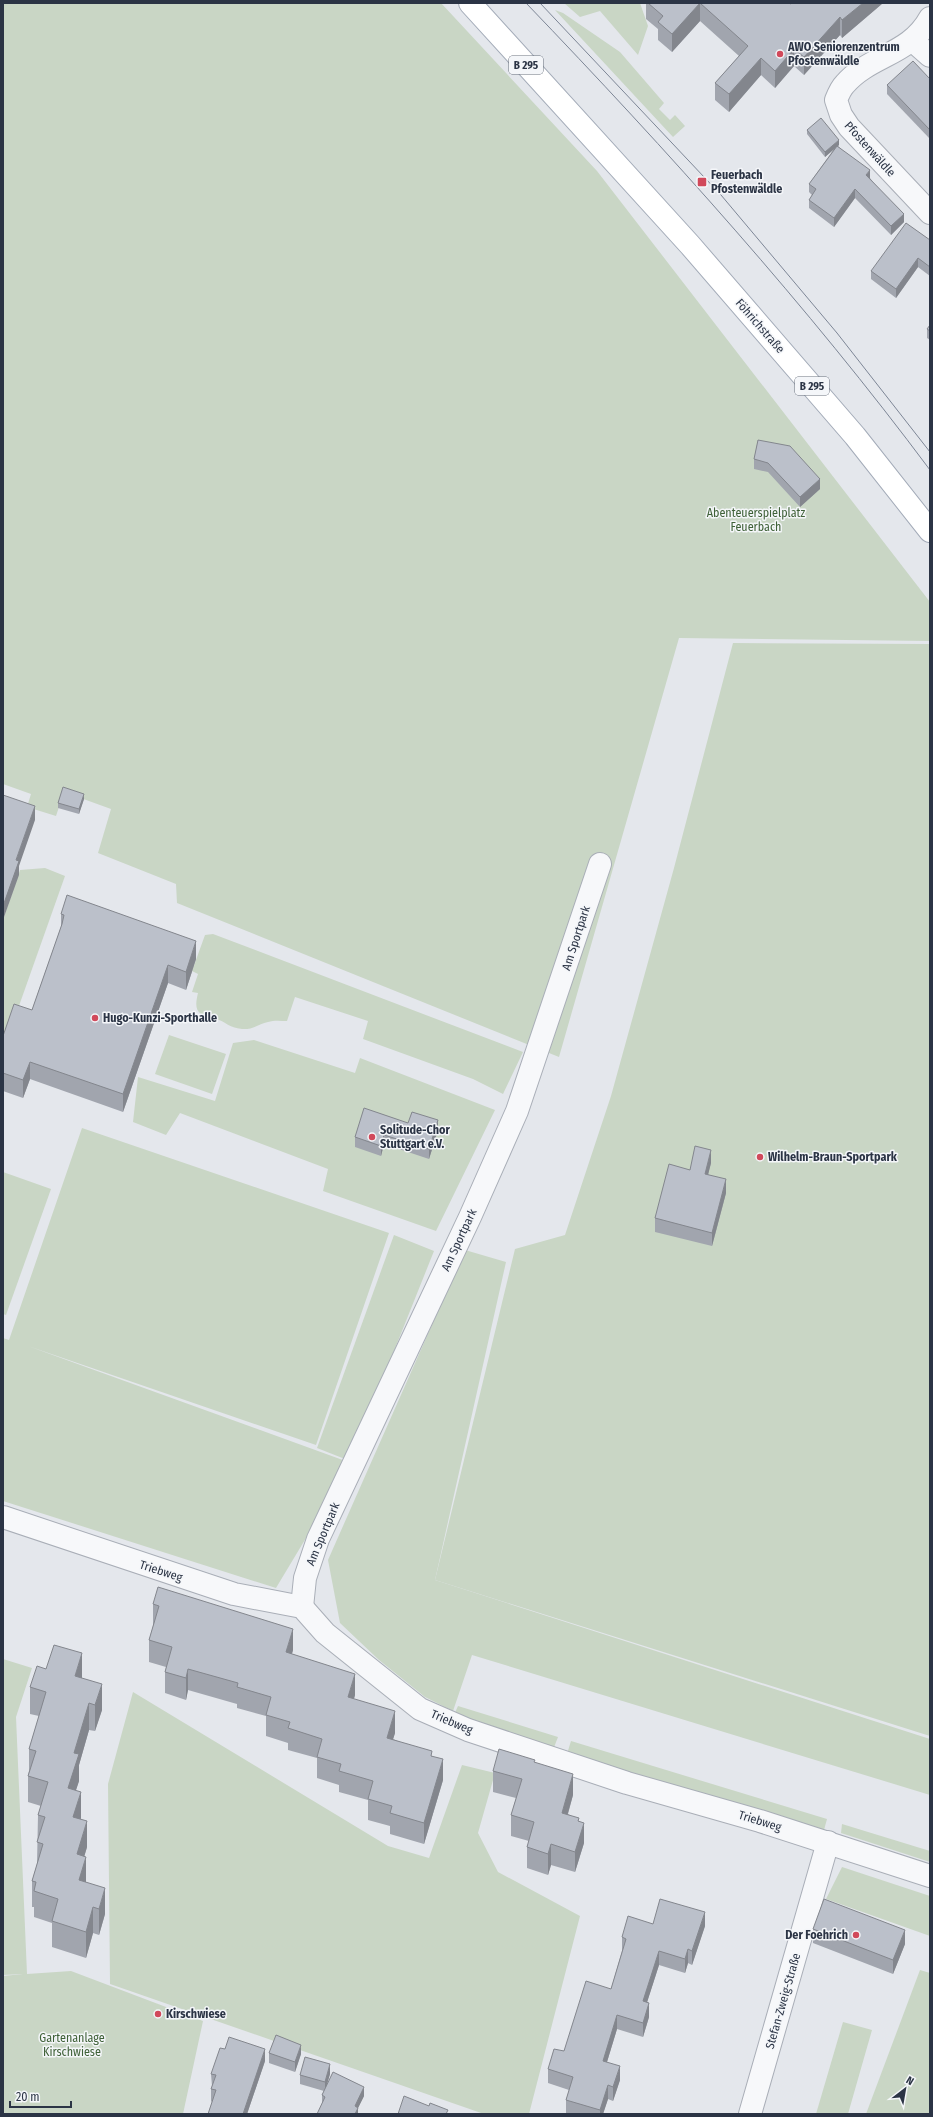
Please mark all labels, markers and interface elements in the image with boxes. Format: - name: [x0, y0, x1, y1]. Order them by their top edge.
- place label: AWO Seniorenzentrum Pfostenwäldle: [787, 40, 900, 68]
- marker: AWO Seniorenzentrum Pfostenwäldle: [775, 49, 785, 59]
- road number: B 295: [509, 56, 543, 74]
- street label: Pfostenwäldle: [842, 119, 898, 179]
- place label: Feuerbach Pfostenwäldle: [711, 168, 782, 196]
- marker: Feuerbach Pfostenwäldle: [696, 176, 708, 188]
- street label: Föhrichstraße: [733, 296, 787, 356]
- road number: B 295: [795, 377, 829, 395]
- park label: Abenteuerspielplatz Feuerbach: [707, 506, 806, 534]
- street label: Am Sportpark: [559, 904, 593, 972]
- place label: Hugo-Kunzi-Sporthalle: [103, 1011, 217, 1025]
- marker: Hugo-Kunzi-Sporthalle: [90, 1013, 100, 1023]
- place label: Solitude-Chor Stuttgart e.V.: [380, 1123, 450, 1151]
- marker: Solitude-Chor Stuttgart e.V.: [367, 1132, 377, 1142]
- place label: Wilhelm-Braun-Sportpark: [768, 1150, 898, 1164]
- marker: Wilhelm-Braun-Sportpark: [755, 1152, 765, 1162]
- street label: Am Sportpark: [438, 1206, 480, 1273]
- street label: Am Sportpark: [303, 1500, 343, 1568]
- street label: Triebweg: [138, 1558, 184, 1585]
- street label: Triebweg: [429, 1707, 475, 1737]
- street label: Triebweg: [737, 1808, 783, 1834]
- place label: Der Foehrich: [785, 1928, 848, 1942]
- marker: Der Foehrich: [851, 1930, 861, 1940]
- street label: Stefan-Zweig-Straße: [763, 1951, 803, 2051]
- place label: Kirschwiese: [166, 2007, 226, 2021]
- marker: Kirschwiese: [153, 2009, 163, 2019]
- park label: Gartenanlage Kirschwiese: [39, 2031, 105, 2059]
- north arrow: [885, 2069, 925, 2109]
- text: N: [904, 2074, 916, 2088]
- scale bar: [10, 2083, 71, 2109]
- text: 20 m: [16, 2090, 40, 2104]

